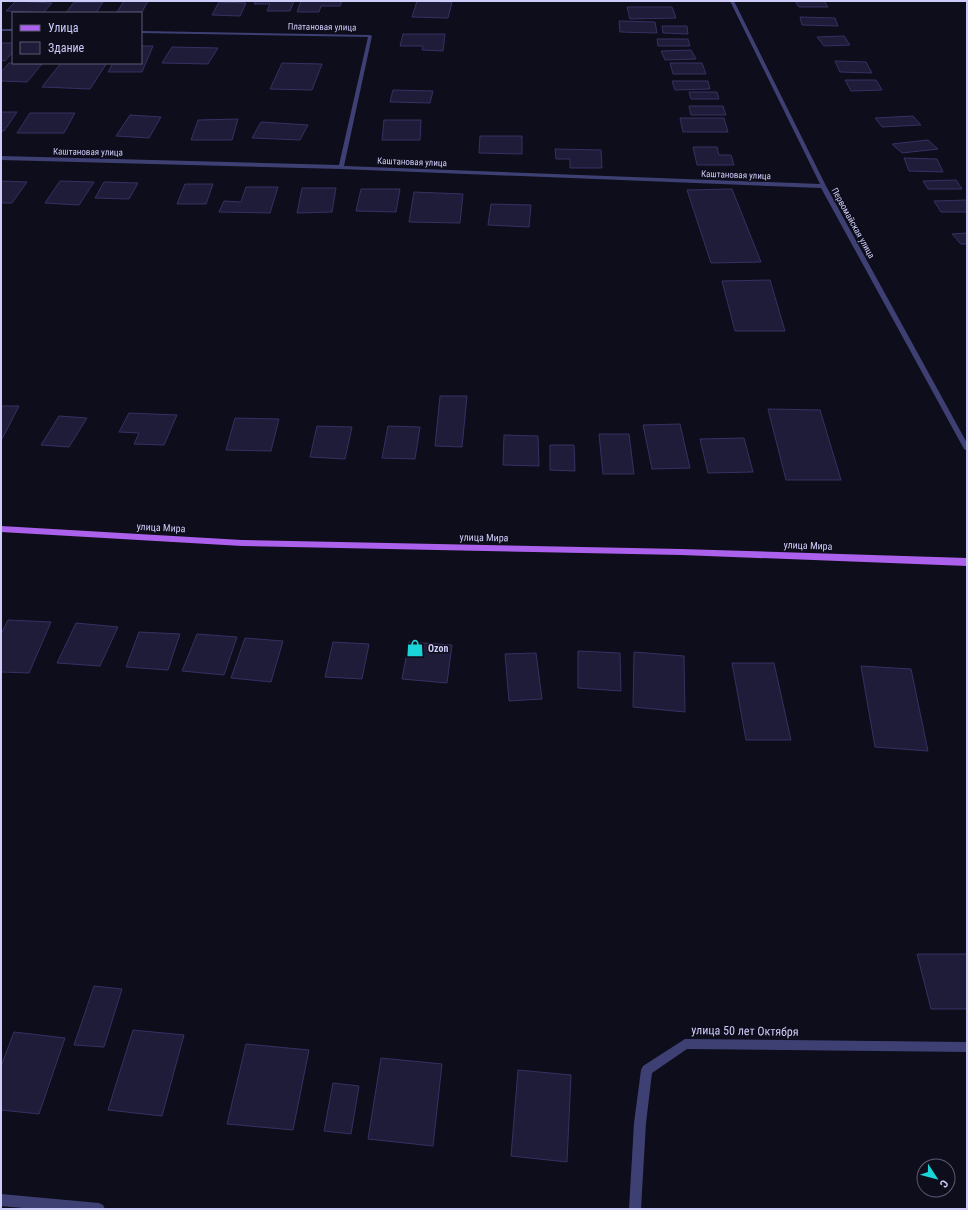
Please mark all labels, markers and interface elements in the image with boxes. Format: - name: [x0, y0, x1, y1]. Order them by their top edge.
- legend: [12, 12, 142, 64]
- text: Улица: [48, 21, 79, 35]
- street label: Платановая улица: [288, 21, 356, 33]
- text: Здание: [48, 41, 85, 55]
- street label: Каштановая улица: [53, 146, 123, 158]
- street label: Каштановая улица: [377, 156, 447, 168]
- street label: Каштановая улица: [701, 169, 771, 181]
- street label: Первомайская улица: [829, 186, 877, 260]
- street label: улица Мира: [136, 521, 186, 534]
- street label: улица Мира: [459, 532, 509, 543]
- street label: улица Мира: [783, 539, 833, 552]
- shop icon: Ozon: [405, 638, 425, 658]
- place label: Ozon: [428, 643, 448, 654]
- street label: улица 50 лет Октября: [691, 1023, 799, 1039]
- north arrow: [916, 1158, 956, 1198]
- text: С: [937, 1177, 951, 1190]

